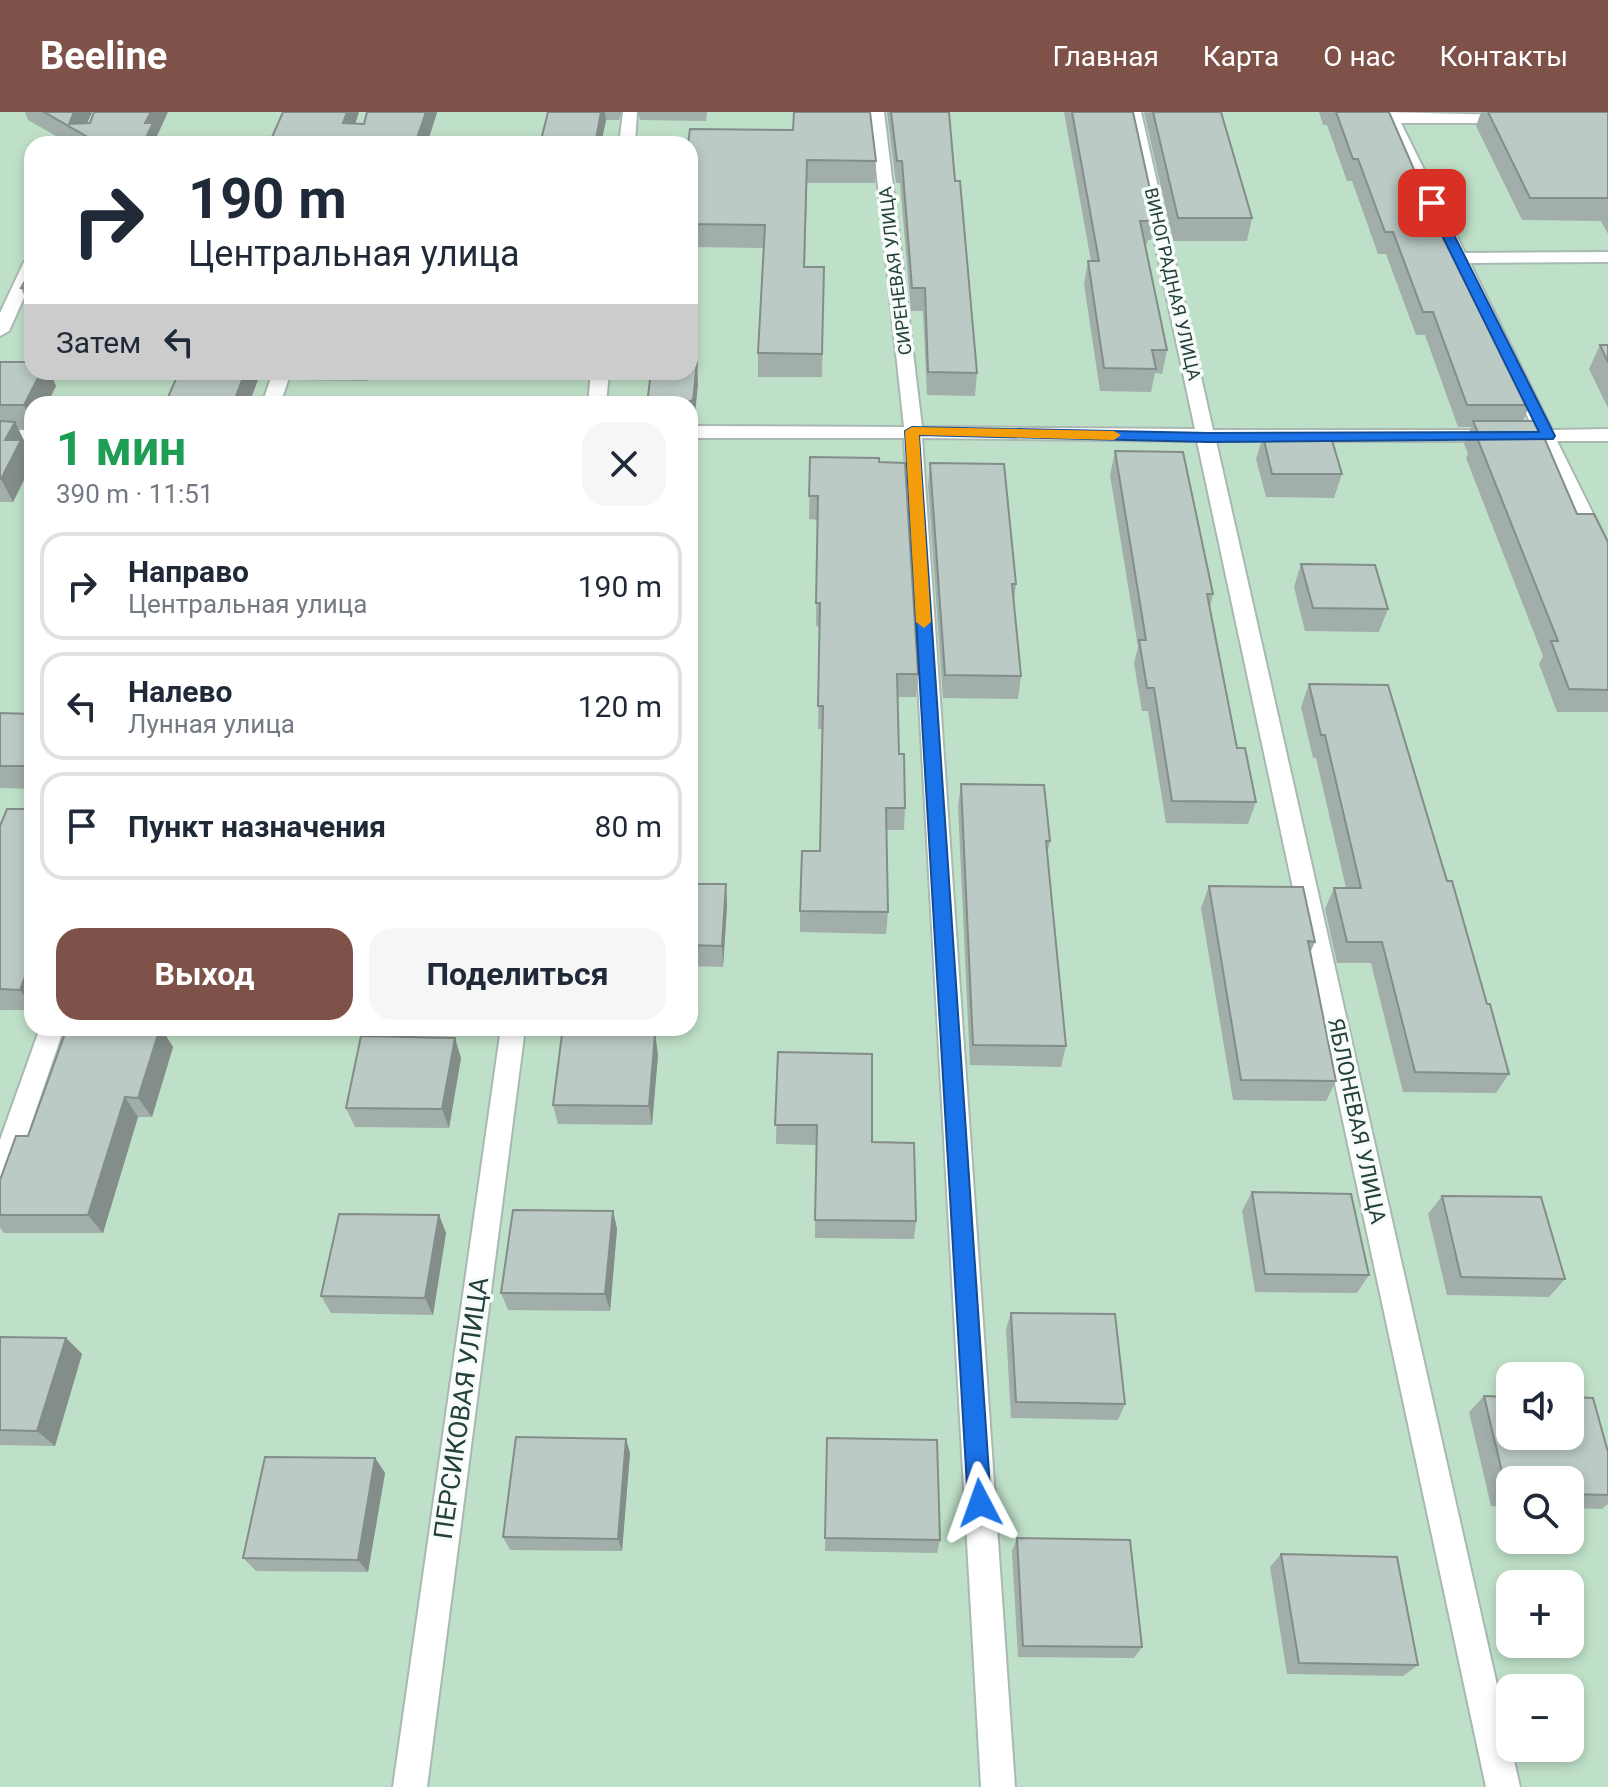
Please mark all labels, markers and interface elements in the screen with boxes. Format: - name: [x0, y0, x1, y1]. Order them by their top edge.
- text: Beeline: [40, 34, 167, 78]
- text: Главная: [1052, 40, 1159, 73]
- text: Карта: [1203, 40, 1279, 73]
- text: О нас: [1323, 40, 1395, 73]
- text: Контакты: [1439, 40, 1568, 73]
- text: 190 m: [188, 166, 347, 232]
- icon: right: [56, 168, 160, 272]
- pin: [1398, 169, 1466, 237]
- icon: arrive: [1410, 181, 1454, 225]
- street label: СИРЕНЕВАЯ УЛИЦА: [874, 185, 916, 356]
- street label: ВИНОГРАДНАЯ УЛИЦА: [1141, 186, 1205, 383]
- text: Центральная улица: [188, 233, 520, 275]
- icon: left: [157, 320, 201, 364]
- text: Затем: [56, 325, 141, 360]
- text: 1 мин: [56, 420, 186, 477]
- button: close: [582, 422, 666, 506]
- text: 390 m · 11:51: [56, 479, 214, 509]
- text: Направо: [128, 554, 249, 589]
- icon: right: [60, 564, 104, 608]
- text: 190 m: [578, 569, 662, 604]
- text: Центральная улица: [128, 589, 367, 619]
- text: Налево: [128, 674, 232, 709]
- icon: left: [60, 684, 104, 728]
- text: 120 m: [578, 689, 662, 724]
- text: Лунная улица: [128, 709, 295, 739]
- icon: arrive: [60, 804, 104, 848]
- text: Пункт назначения: [128, 809, 386, 844]
- text: 80 m: [595, 809, 662, 844]
- button: Выход: [56, 928, 353, 1020]
- button: Поделиться: [369, 928, 666, 1020]
- street label: ЯБЛОНЕВАЯ УЛИЦА: [1323, 1016, 1391, 1227]
- street label: ПЕРСИКОВАЯ УЛИЦА: [428, 1275, 494, 1541]
- map controls: [1496, 1362, 1584, 1762]
- button: sound: [1496, 1362, 1584, 1450]
- position arrow: [938, 1461, 1022, 1545]
- button: search: [1496, 1466, 1584, 1554]
- button: +: [1496, 1570, 1584, 1658]
- button: −: [1496, 1674, 1584, 1762]

